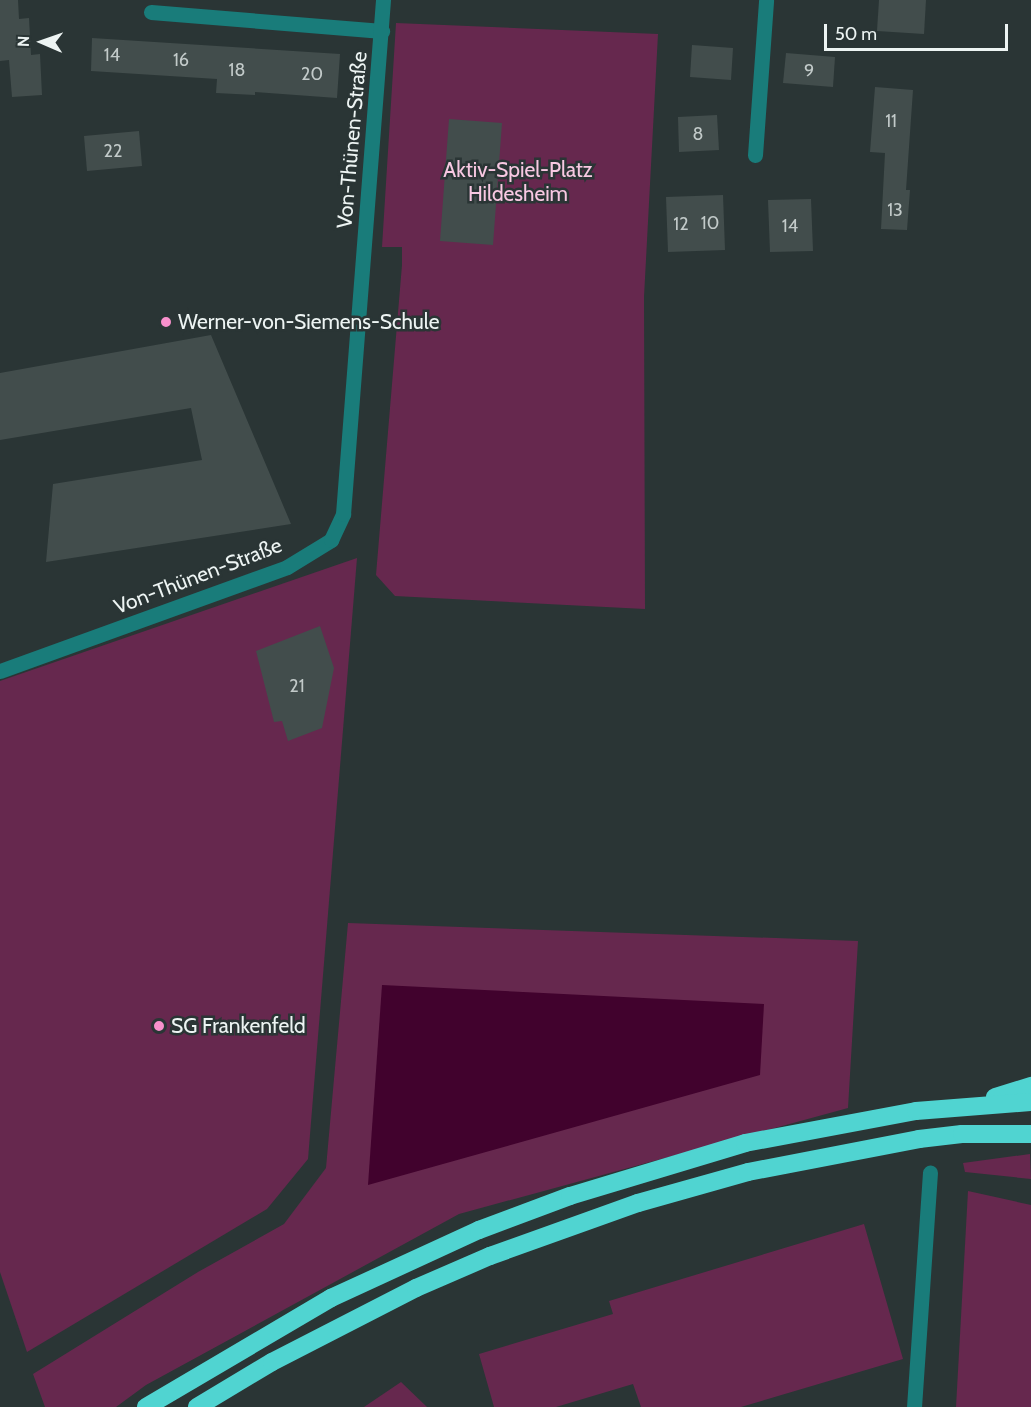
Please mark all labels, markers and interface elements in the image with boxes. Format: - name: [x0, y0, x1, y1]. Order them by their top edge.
- north arrow: [12, 12, 72, 72]
- scale bar: [827, 12, 1012, 50]
- text: 50 m: [835, 23, 877, 45]
- text: N: [14, 35, 33, 47]
- house number: 14: [104, 44, 120, 66]
- house number: 16: [173, 49, 189, 71]
- street label: Von-Thünen-Straße: [332, 50, 372, 230]
- house number: 18: [229, 59, 245, 81]
- house number: 9: [804, 60, 814, 82]
- house number: 20: [301, 63, 323, 85]
- house number: 11: [885, 110, 897, 132]
- house number: 8: [693, 123, 703, 145]
- house number: 22: [104, 140, 122, 162]
- park label: Aktiv-Spiel-Platz Hildesheim: [443, 157, 593, 207]
- house number: 13: [887, 199, 903, 221]
- house number: 10: [701, 212, 719, 234]
- house number: 12: [673, 213, 689, 235]
- house number: 14: [782, 215, 798, 237]
- place label: Werner-von-Siemens-Schule: [178, 309, 439, 335]
- marker: Werner-von-Siemens-Schule: [159, 315, 173, 329]
- street label: Von-Thünen-Straße: [111, 532, 285, 620]
- house number: 21: [289, 675, 305, 697]
- place label: SG Frankenfeld: [171, 1013, 306, 1039]
- marker: SG Frankenfeld: [152, 1019, 166, 1033]

